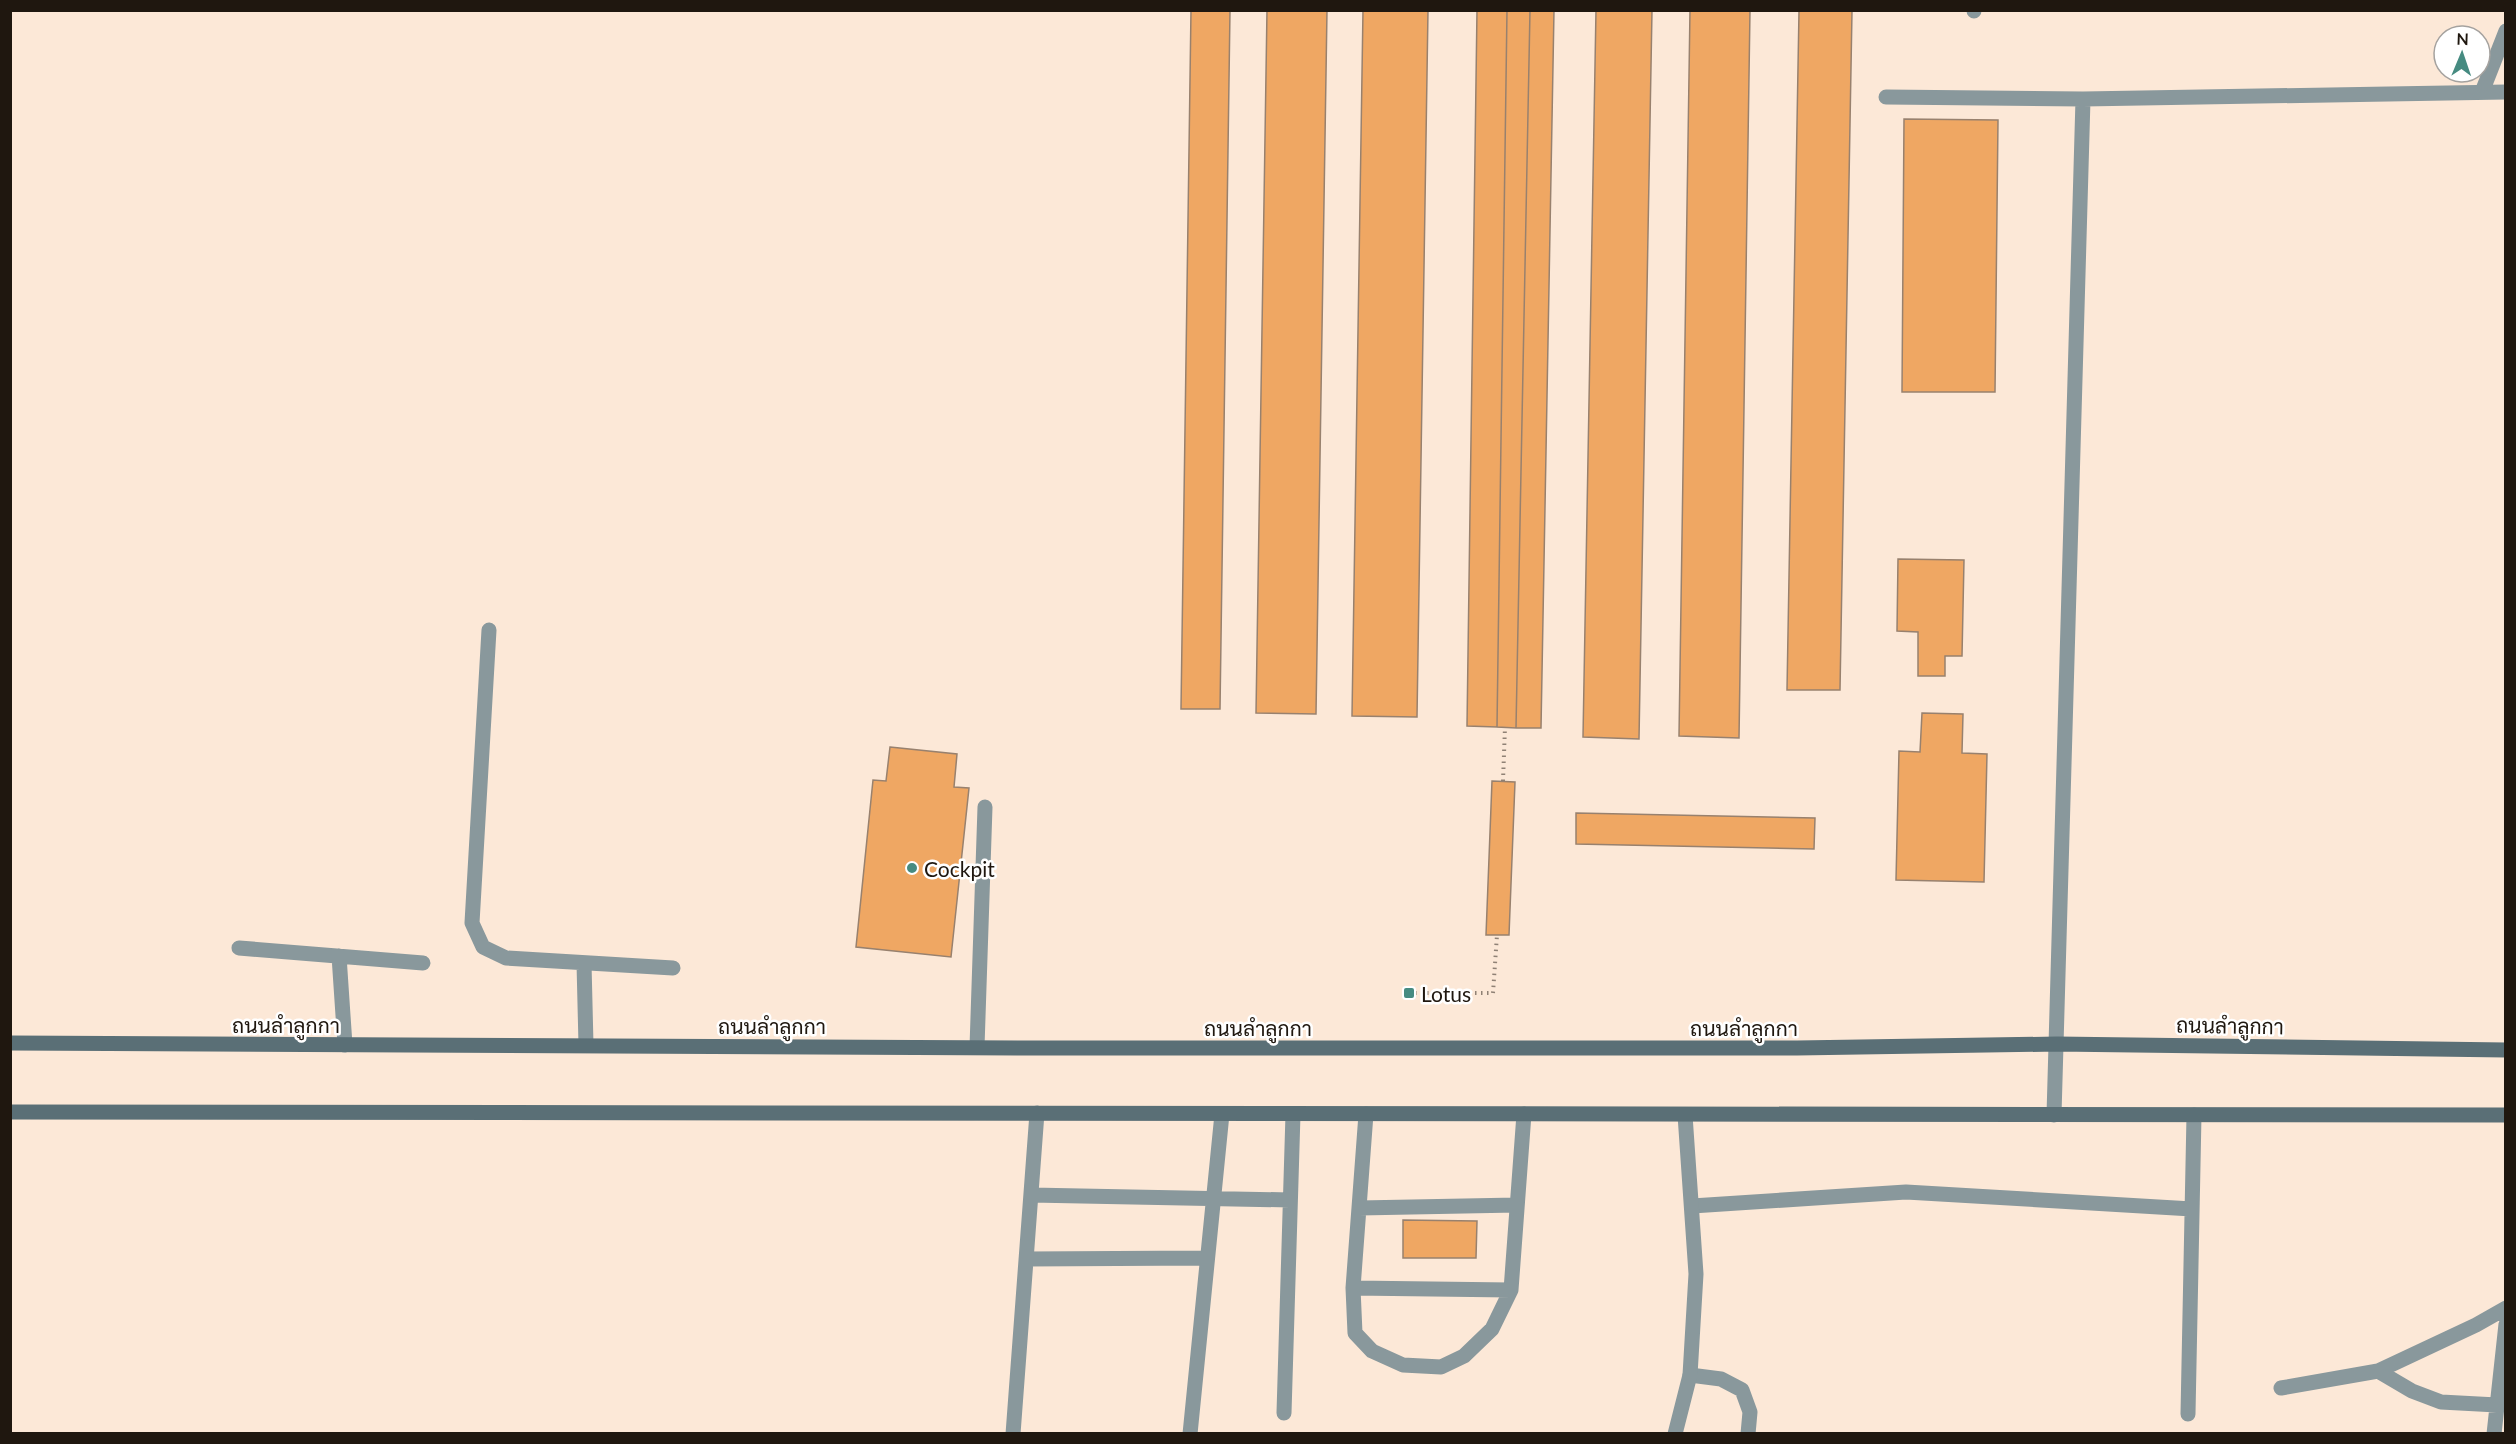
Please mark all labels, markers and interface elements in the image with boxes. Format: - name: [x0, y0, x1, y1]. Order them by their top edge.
- north arrow: [2432, 24, 2492, 84]
- text: N: [2456, 29, 2469, 48]
- place label: Cockpit: [924, 856, 995, 881]
- marker: Cockpit: [905, 861, 919, 875]
- place label: Lotus: [1421, 981, 1471, 1006]
- marker: Lotus: [1402, 986, 1416, 1000]
- street label: ถนนลำลูกกา: [232, 1012, 340, 1041]
- street label: ถนนลำลูกกา: [2176, 1012, 2284, 1042]
- street label: ถนนลำลูกกา: [718, 1013, 826, 1042]
- street label: ถนนลำลูกกา: [1204, 1015, 1312, 1044]
- street label: ถนนลำลูกกา: [1690, 1015, 1798, 1044]

